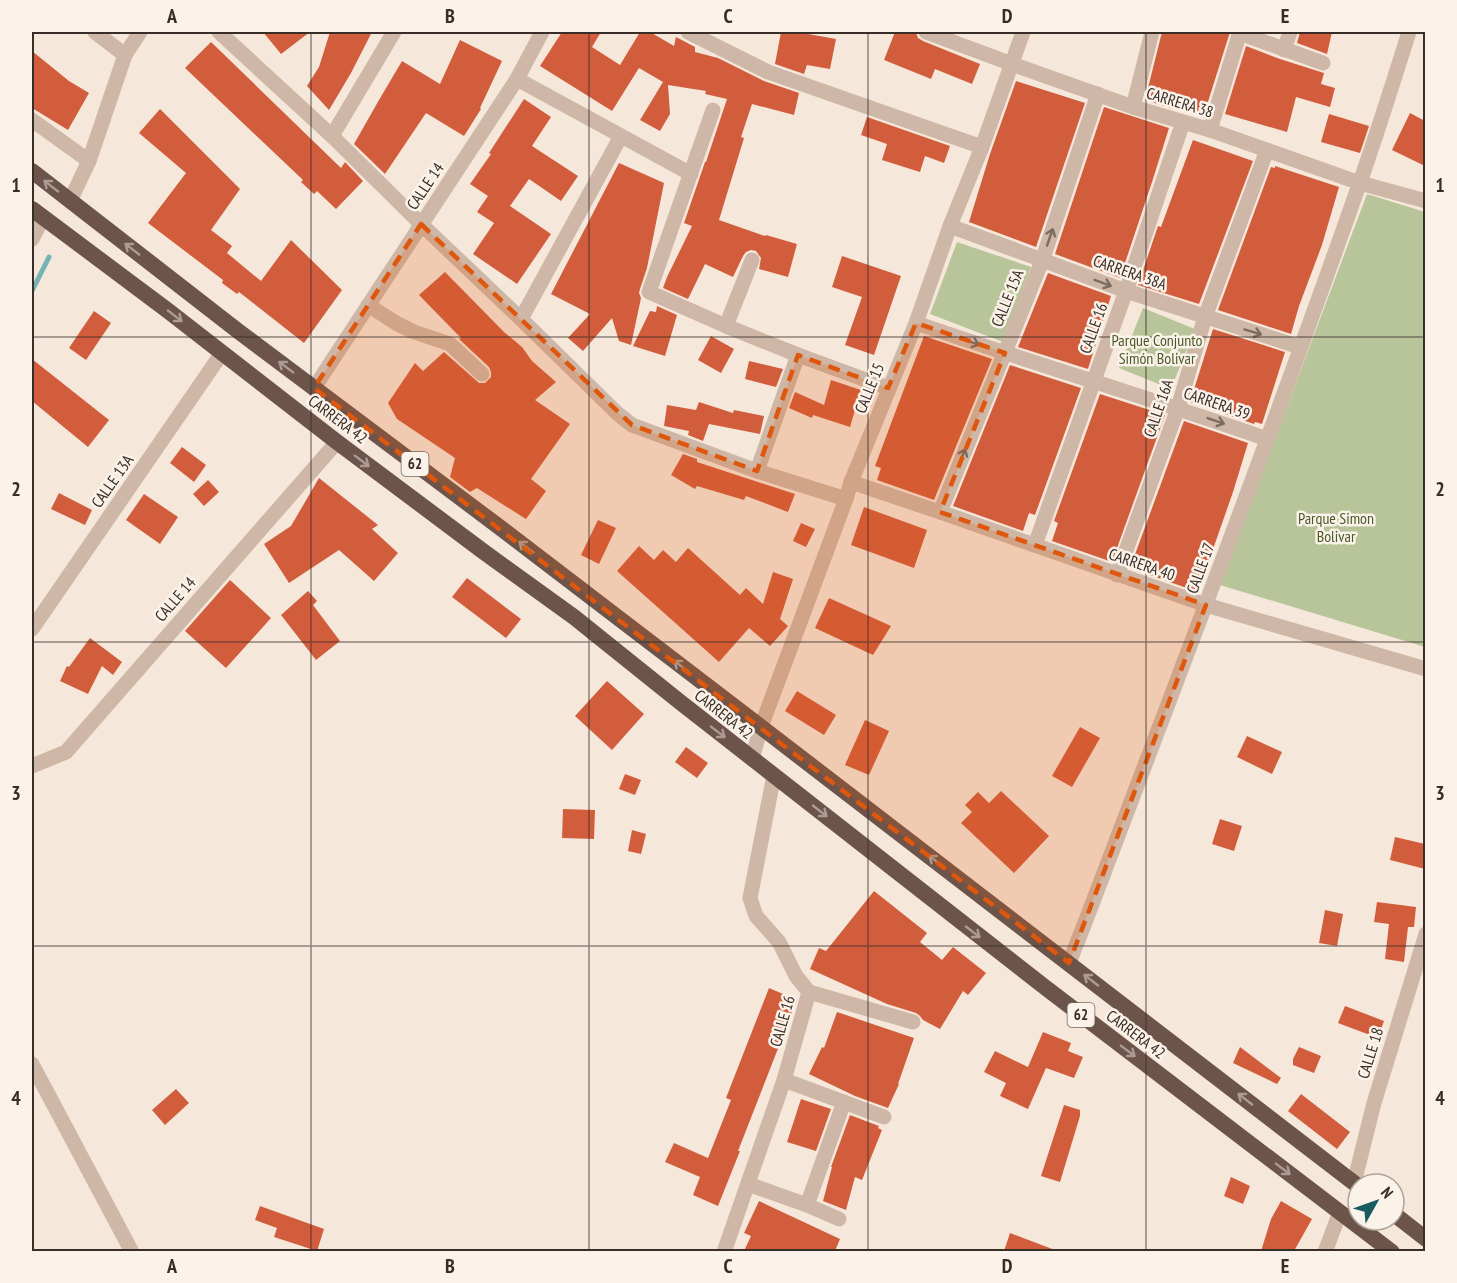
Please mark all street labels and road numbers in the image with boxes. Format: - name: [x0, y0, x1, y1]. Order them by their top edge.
- street label: CARRERA 38: [1144, 82, 1216, 122]
- street label: CALLE 14: [402, 159, 448, 213]
- street label: CARRERA 38A: [1091, 250, 1170, 294]
- street label: CALLE 15A: [986, 266, 1028, 330]
- street label: CALLE 16: [1075, 300, 1111, 356]
- street label: CALLE 15: [850, 360, 888, 416]
- street label: CALLE 16A: [1139, 376, 1177, 440]
- street label: CARRERA 39: [1181, 382, 1253, 424]
- street label: CARRERA 42: [304, 390, 372, 448]
- street label: CALLE 13A: [87, 450, 138, 511]
- road number: 62: [402, 452, 428, 476]
- street label: CALLE 17: [1182, 540, 1218, 596]
- street label: CARRERA 40: [1106, 543, 1178, 585]
- street label: CALLE 14: [150, 573, 200, 625]
- street label: CARRERA 42: [691, 685, 757, 743]
- street label: CALLE 16: [765, 993, 799, 1049]
- road number: 62: [1068, 1003, 1094, 1027]
- street label: CARRERA 42: [1102, 1005, 1170, 1063]
- street label: CALLE 18: [1353, 1025, 1387, 1081]

